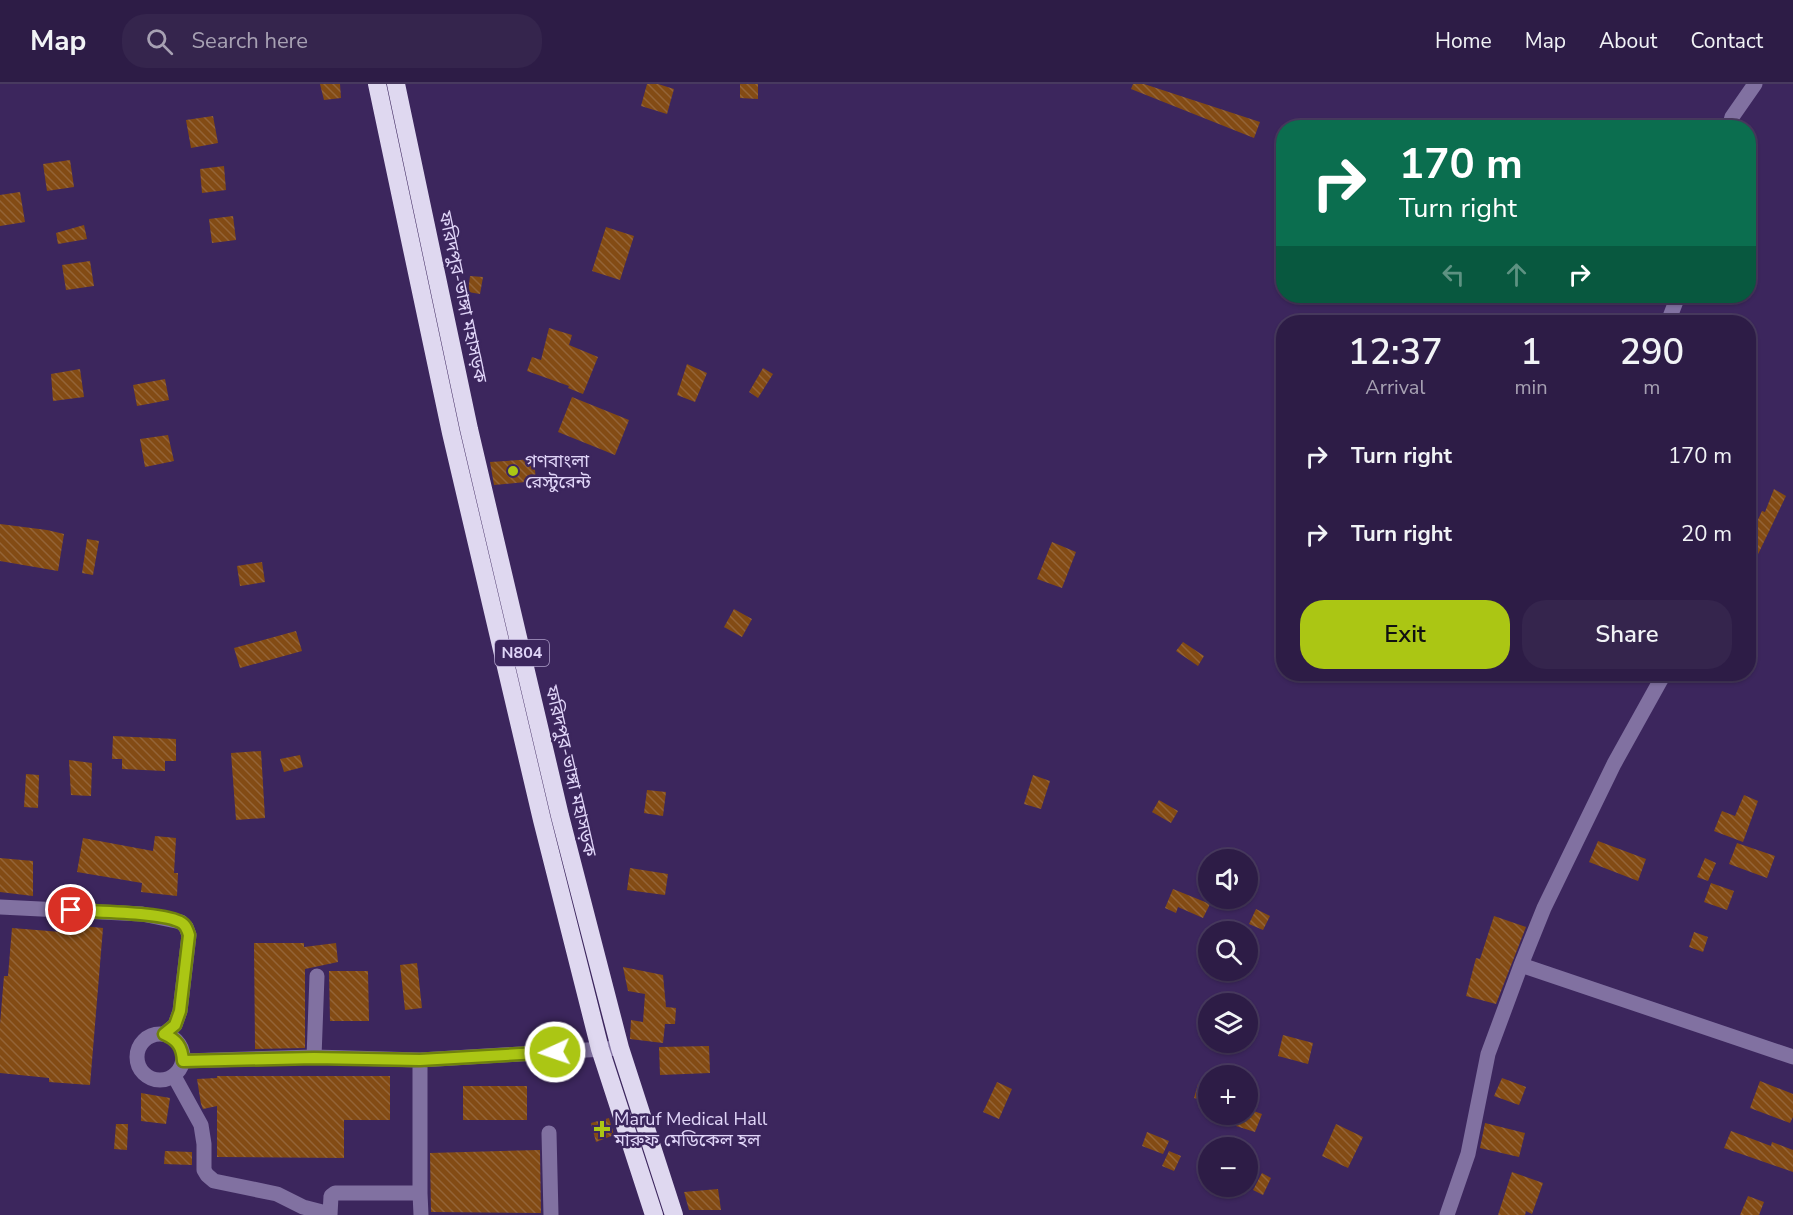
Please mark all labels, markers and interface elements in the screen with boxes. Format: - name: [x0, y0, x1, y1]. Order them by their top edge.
- search box: [122, 14, 542, 68]
- text: Map: [30, 22, 86, 60]
- icon: search: [143, 25, 176, 58]
- text: Search here: [191, 26, 308, 56]
- text: Home: [1435, 27, 1492, 55]
- text: Map: [1525, 27, 1566, 55]
- text: About: [1599, 27, 1657, 55]
- text: Contact: [1690, 27, 1763, 55]
- text: 170 m: [1399, 136, 1523, 193]
- icon: right: [1300, 144, 1378, 222]
- text: Turn right: [1399, 190, 1517, 227]
- street label: ফরিদপুর-ভাঙ্গা মহাসড়ক: [433, 208, 493, 385]
- icon: left: [1437, 258, 1470, 291]
- icon: ahead: [1500, 258, 1533, 291]
- icon: right: [1563, 258, 1596, 291]
- text: 12:37: [1348, 328, 1443, 377]
- text: 1: [1520, 328, 1542, 377]
- text: 290: [1619, 328, 1684, 377]
- text: Arrival: [1365, 374, 1425, 401]
- text: min: [1515, 374, 1548, 401]
- text: m: [1643, 374, 1660, 401]
- icon: right: [1300, 440, 1333, 473]
- text: Turn right: [1351, 441, 1452, 471]
- text: 170 m: [1668, 441, 1732, 471]
- place label: গণবাংলা রেস্টুরেন্ট: [525, 449, 592, 494]
- marker: গণবাংলা রেস্টুরেন্ট: [506, 464, 520, 478]
- icon: right: [1300, 518, 1333, 551]
- text: Turn right: [1351, 519, 1452, 549]
- text: 20 m: [1681, 519, 1732, 549]
- button: Exit: [1300, 600, 1510, 669]
- button: Share: [1522, 600, 1732, 669]
- road number: N804: [495, 640, 549, 666]
- street label: ফরিদপুর-ভাঙ্গা মহাসড়ক: [539, 682, 602, 859]
- map controls: [1198, 849, 1258, 1197]
- button: sound: [1198, 849, 1258, 909]
- pin: [45, 884, 96, 935]
- icon: arrive: [54, 893, 87, 926]
- button: search: [1198, 921, 1258, 981]
- button: layers: [1198, 993, 1258, 1053]
- position arrow: [523, 1020, 587, 1084]
- button: +: [1198, 1065, 1258, 1125]
- place label: Maruf Medical Hall মারুফ মেডিকেল হল: [613, 1107, 768, 1152]
- marker: Maruf Medical Hall মারুফ মেডিকেল হল: [595, 1122, 609, 1136]
- button: −: [1198, 1137, 1258, 1197]

